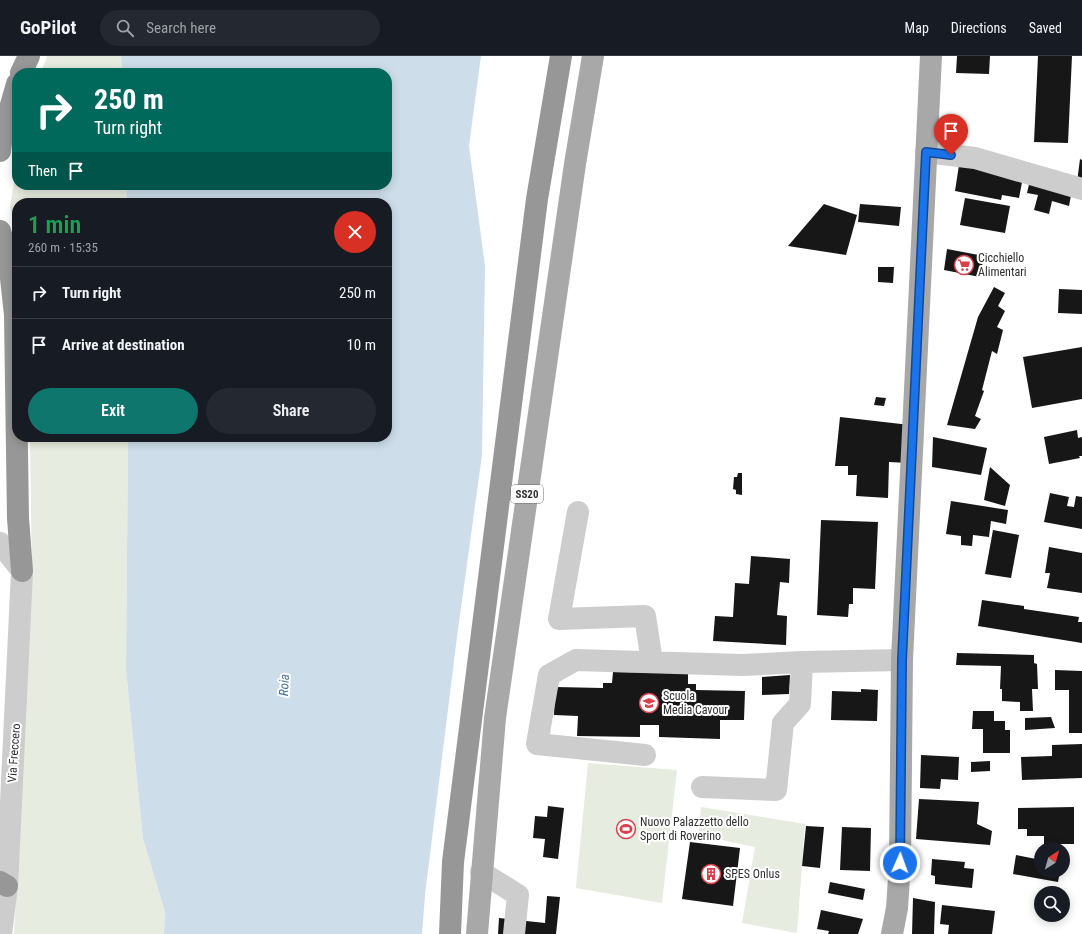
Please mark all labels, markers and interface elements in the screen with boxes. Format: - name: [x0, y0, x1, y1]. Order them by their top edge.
- search box: [100, 10, 380, 46]
- text: GoPilot: [20, 16, 76, 39]
- icon: search: [114, 17, 136, 39]
- text: Search here: [146, 19, 216, 37]
- text: Map: [905, 20, 929, 36]
- text: Directions: [951, 20, 1007, 36]
- text: Saved: [1029, 20, 1062, 36]
- text: 250 m: [94, 83, 164, 116]
- icon: right: [28, 84, 80, 136]
- pin: [934, 114, 968, 155]
- text: Turn right: [94, 117, 162, 138]
- icon: arrive: [940, 120, 962, 142]
- icon: arrive: [65, 160, 87, 182]
- text: Then: [28, 162, 57, 180]
- text: 1 min: [28, 211, 81, 239]
- button: close: [334, 211, 376, 253]
- text: 260 m · 15:35: [28, 240, 98, 255]
- place label: Cicchiello Alimentari: [978, 251, 1027, 279]
- supermarket icon: Cicchiello Alimentari: [953, 254, 975, 276]
- icon: right: [28, 282, 50, 304]
- text: Turn right: [62, 284, 121, 302]
- text: 250 m: [339, 284, 376, 302]
- icon: arrive: [28, 334, 50, 356]
- text: Arrive at destination: [62, 336, 185, 354]
- text: 10 m: [346, 336, 376, 354]
- button: Exit: [28, 388, 198, 434]
- button: Share: [206, 388, 376, 434]
- road number: SS20: [511, 485, 543, 503]
- water label: Roia: [276, 674, 292, 696]
- place label: Scuola Media Cavour: [663, 689, 728, 717]
- school or university icon: Scuola Media Cavour: [638, 692, 660, 714]
- street label: Via Freccero: [5, 723, 23, 783]
- place label: Nuovo Palazzetto dello Sport di Roverino: [640, 815, 749, 843]
- sports icon: Nuovo Palazzetto dello Sport di Roverino: [615, 818, 637, 840]
- position arrow: [879, 842, 921, 884]
- north arrow: [1034, 842, 1070, 878]
- map controls: [1034, 842, 1070, 922]
- building icon: SPES Onlus: [700, 863, 722, 885]
- place label: SPES Onlus: [725, 867, 780, 881]
- button: search: [1034, 886, 1070, 922]

